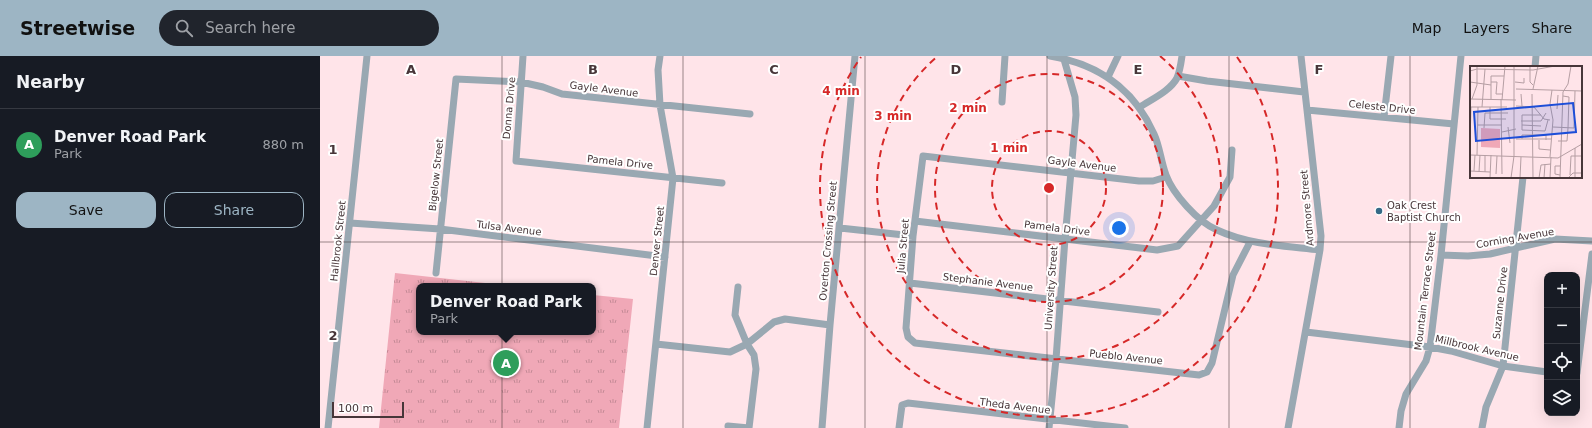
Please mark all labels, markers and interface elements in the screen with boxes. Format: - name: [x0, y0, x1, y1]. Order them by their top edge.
- search box: [159, 10, 439, 46]
- text: Streetwise: [20, 17, 135, 39]
- icon: search: [173, 17, 195, 39]
- text: Search here: [205, 19, 295, 37]
- text: Map: [1412, 20, 1441, 36]
- text: Layers: [1463, 20, 1510, 36]
- text: Share: [1532, 20, 1572, 36]
- text: A: [406, 62, 416, 77]
- text: B: [588, 62, 598, 77]
- text: C: [769, 62, 779, 77]
- text: D: [951, 62, 962, 77]
- text: E: [1134, 62, 1142, 77]
- text: F: [1315, 62, 1323, 77]
- inset map: [1470, 66, 1582, 178]
- text: Nearby: [16, 72, 85, 92]
- street label: Donna Drive: [501, 76, 517, 140]
- street label: Gayle Avenue: [569, 79, 639, 99]
- text: 4 min: [822, 84, 860, 98]
- street label: Celeste Drive: [1348, 98, 1416, 116]
- text: 2 min: [949, 101, 987, 115]
- text: 3 min: [874, 109, 912, 123]
- text: Denver Road Park: [54, 128, 206, 146]
- text: A: [24, 137, 34, 152]
- text: 880 m: [262, 137, 304, 152]
- street label: Bigelow Street: [427, 138, 445, 212]
- text: 1 min: [990, 141, 1028, 155]
- text: 1: [328, 142, 338, 157]
- text: Park: [54, 146, 82, 161]
- street label: Pamela Drive: [586, 153, 654, 171]
- street label: Gayle Avenue: [1047, 154, 1117, 174]
- street label: Ardmore Street: [1298, 169, 1316, 247]
- street label: Overton Crossing Street: [817, 181, 839, 301]
- centre of rings: [1042, 181, 1056, 195]
- button: Save: [16, 192, 156, 228]
- button: Share: [164, 192, 304, 228]
- street label: Hallbrook Street: [328, 200, 348, 282]
- place label: Oak Crest Baptist Church: [1387, 200, 1461, 223]
- street label: Denver Street: [648, 206, 666, 276]
- marker: Oak Crest Baptist Church: [1374, 206, 1384, 216]
- street label: Tulsa Avenue: [475, 218, 542, 237]
- street label: Julia Street: [895, 218, 911, 275]
- street label: Pamela Drive: [1023, 218, 1091, 238]
- your location: [1109, 218, 1129, 238]
- street label: Corning Avenue: [1475, 226, 1555, 250]
- street label: Mountain Terrace Street: [1412, 231, 1438, 351]
- street label: University Street: [1043, 246, 1059, 330]
- street label: Suzanne Drive: [1491, 266, 1509, 340]
- street label: Stephanie Avenue: [942, 271, 1034, 293]
- map controls: [1544, 272, 1580, 416]
- button: +: [1544, 272, 1580, 308]
- popup: [416, 283, 596, 335]
- text: Denver Road Park: [430, 293, 582, 311]
- button: −: [1544, 308, 1580, 344]
- text: Park: [430, 311, 458, 326]
- text: 2: [328, 328, 338, 343]
- street label: Millbrook Avenue: [1434, 333, 1520, 363]
- button: locate: [1544, 344, 1580, 380]
- pin: A: [493, 348, 519, 378]
- street label: Pueblo Avenue: [1089, 348, 1163, 366]
- button: layers: [1544, 380, 1580, 416]
- street label: Theda Avenue: [978, 396, 1051, 416]
- scale bar: [332, 400, 404, 419]
- text: 100 m: [338, 402, 373, 415]

